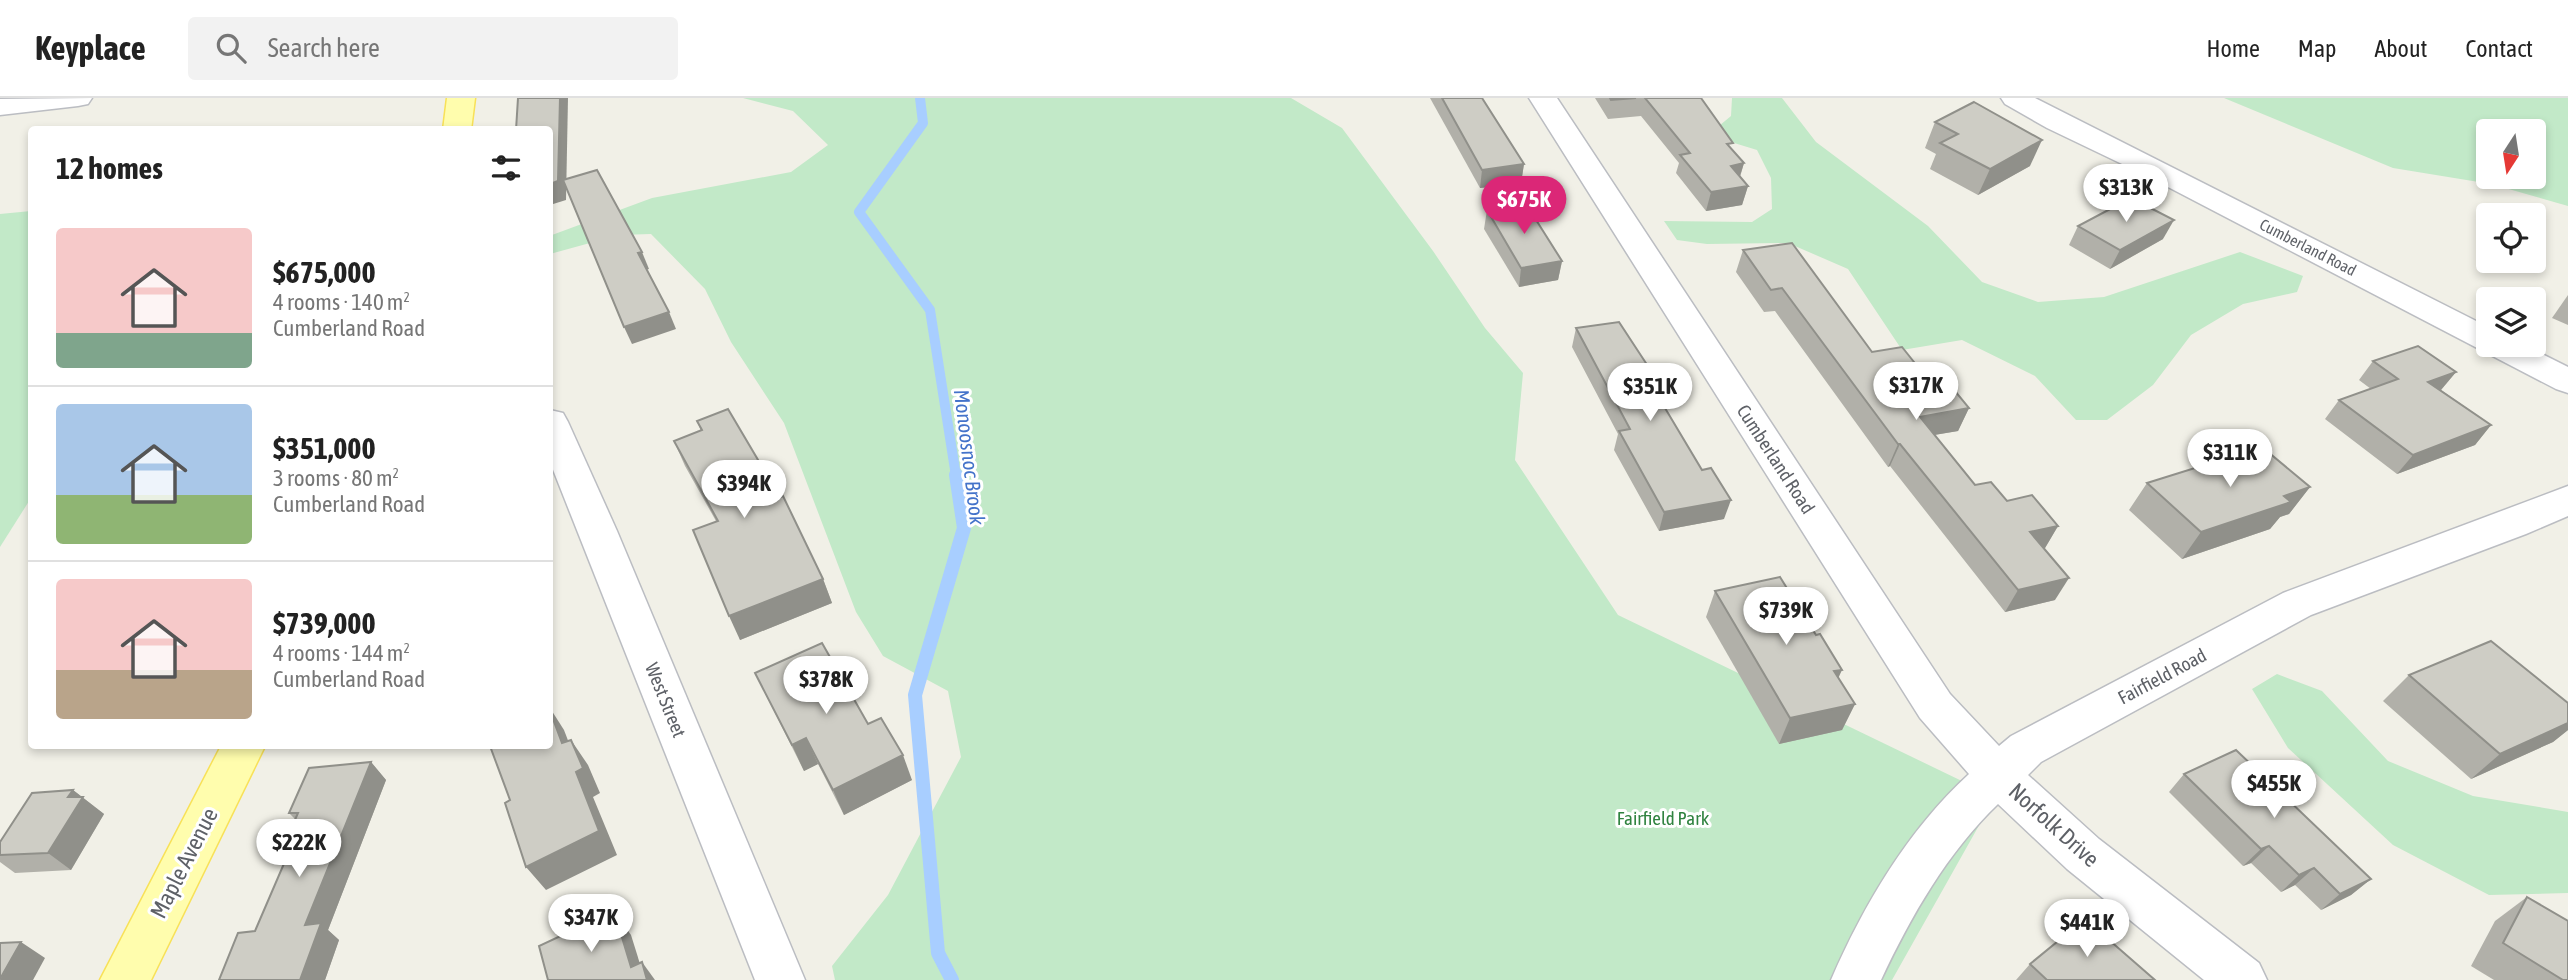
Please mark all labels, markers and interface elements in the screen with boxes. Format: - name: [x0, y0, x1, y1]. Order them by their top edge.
- search box: [188, 17, 678, 80]
- text: Keyplace: [35, 29, 146, 67]
- icon: search: [212, 29, 250, 67]
- text: Search here: [268, 33, 380, 63]
- text: Home: [2206, 35, 2260, 62]
- text: Map: [2298, 35, 2336, 62]
- text: About: [2374, 35, 2427, 62]
- text: Contact: [2465, 35, 2533, 62]
- north arrow: [2476, 119, 2546, 189]
- map controls: [2476, 119, 2546, 357]
- icon: filters: [487, 149, 525, 187]
- text: 12 homes: [56, 151, 163, 185]
- pin: $313K: [2077, 164, 2175, 224]
- text: $313K: [2099, 174, 2153, 200]
- pin: $675K: [1475, 176, 1573, 236]
- text: $675K: [1497, 186, 1551, 212]
- button: locate: [2476, 203, 2546, 273]
- street label: Cumberland Road: [2257, 215, 2359, 279]
- text: $675,000: [273, 255, 376, 289]
- icon: home: [112, 256, 196, 340]
- button: layers: [2476, 287, 2546, 357]
- text: 4 rooms · 140 m²: [273, 289, 410, 315]
- text: Cumberland Road: [273, 315, 425, 341]
- pin: $317K: [1867, 362, 1965, 422]
- pin: $351K: [1601, 364, 1699, 423]
- text: $317K: [1889, 372, 1943, 398]
- text: $351K: [1623, 373, 1677, 399]
- water label: Monoosnoc Brook: [950, 388, 990, 527]
- street label: Cumberland Road: [1733, 400, 1819, 518]
- pin: $311K: [2181, 430, 2279, 489]
- text: $351,000: [273, 431, 376, 465]
- icon: home: [112, 432, 196, 516]
- text: $311K: [2203, 439, 2257, 465]
- pin: $394K: [695, 460, 793, 520]
- text: 3 rooms · 80 m²: [273, 465, 399, 491]
- text: $394K: [717, 470, 771, 496]
- text: Cumberland Road: [273, 491, 425, 517]
- pin: $739K: [1737, 588, 1835, 647]
- text: $739K: [1759, 597, 1813, 623]
- text: $739,000: [273, 606, 376, 640]
- icon: home: [112, 607, 196, 691]
- text: 4 rooms · 144 m²: [273, 640, 410, 666]
- street label: Fairfield Road: [2114, 644, 2210, 708]
- pin: $378K: [777, 656, 875, 716]
- street label: West Street: [641, 660, 691, 740]
- text: Cumberland Road: [273, 666, 425, 692]
- text: $378K: [799, 666, 853, 692]
- pin: $455K: [2225, 760, 2323, 820]
- text: $455K: [2247, 770, 2301, 796]
- street label: Norfolk Drive: [2004, 778, 2104, 872]
- street label: Maple Avenue: [145, 804, 223, 922]
- park label: Fairfield Park: [1617, 807, 1710, 829]
- pin: $222K: [250, 820, 348, 879]
- text: $222K: [272, 829, 326, 855]
- pin: $347K: [542, 894, 640, 954]
- pin: $441K: [2038, 900, 2136, 959]
- text: $347K: [564, 904, 618, 930]
- text: $441K: [2060, 909, 2114, 935]

